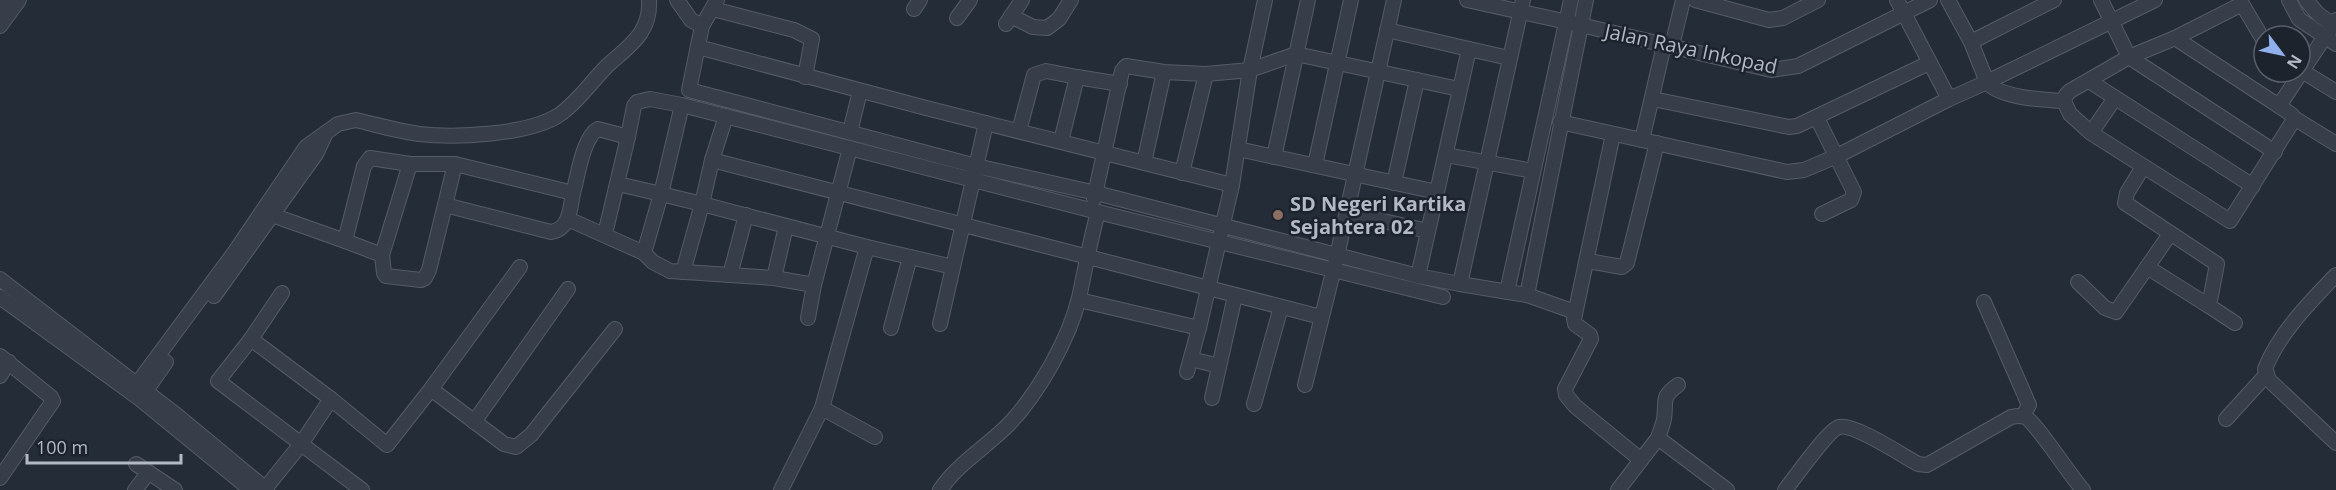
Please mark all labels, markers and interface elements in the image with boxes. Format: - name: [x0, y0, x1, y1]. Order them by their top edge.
- street label: Jalan Raya Inkopad: [1600, 17, 1780, 80]
- north arrow: [2252, 24, 2312, 84]
- text: N: [2282, 51, 2307, 73]
- place label: SD Negeri Kartika Sejahtera 02: [1290, 190, 1466, 240]
- marker: SD Negeri Kartika Sejahtera 02: [1271, 208, 1285, 222]
- scale bar: [27, 427, 182, 465]
- text: 100 m: [36, 435, 88, 459]

